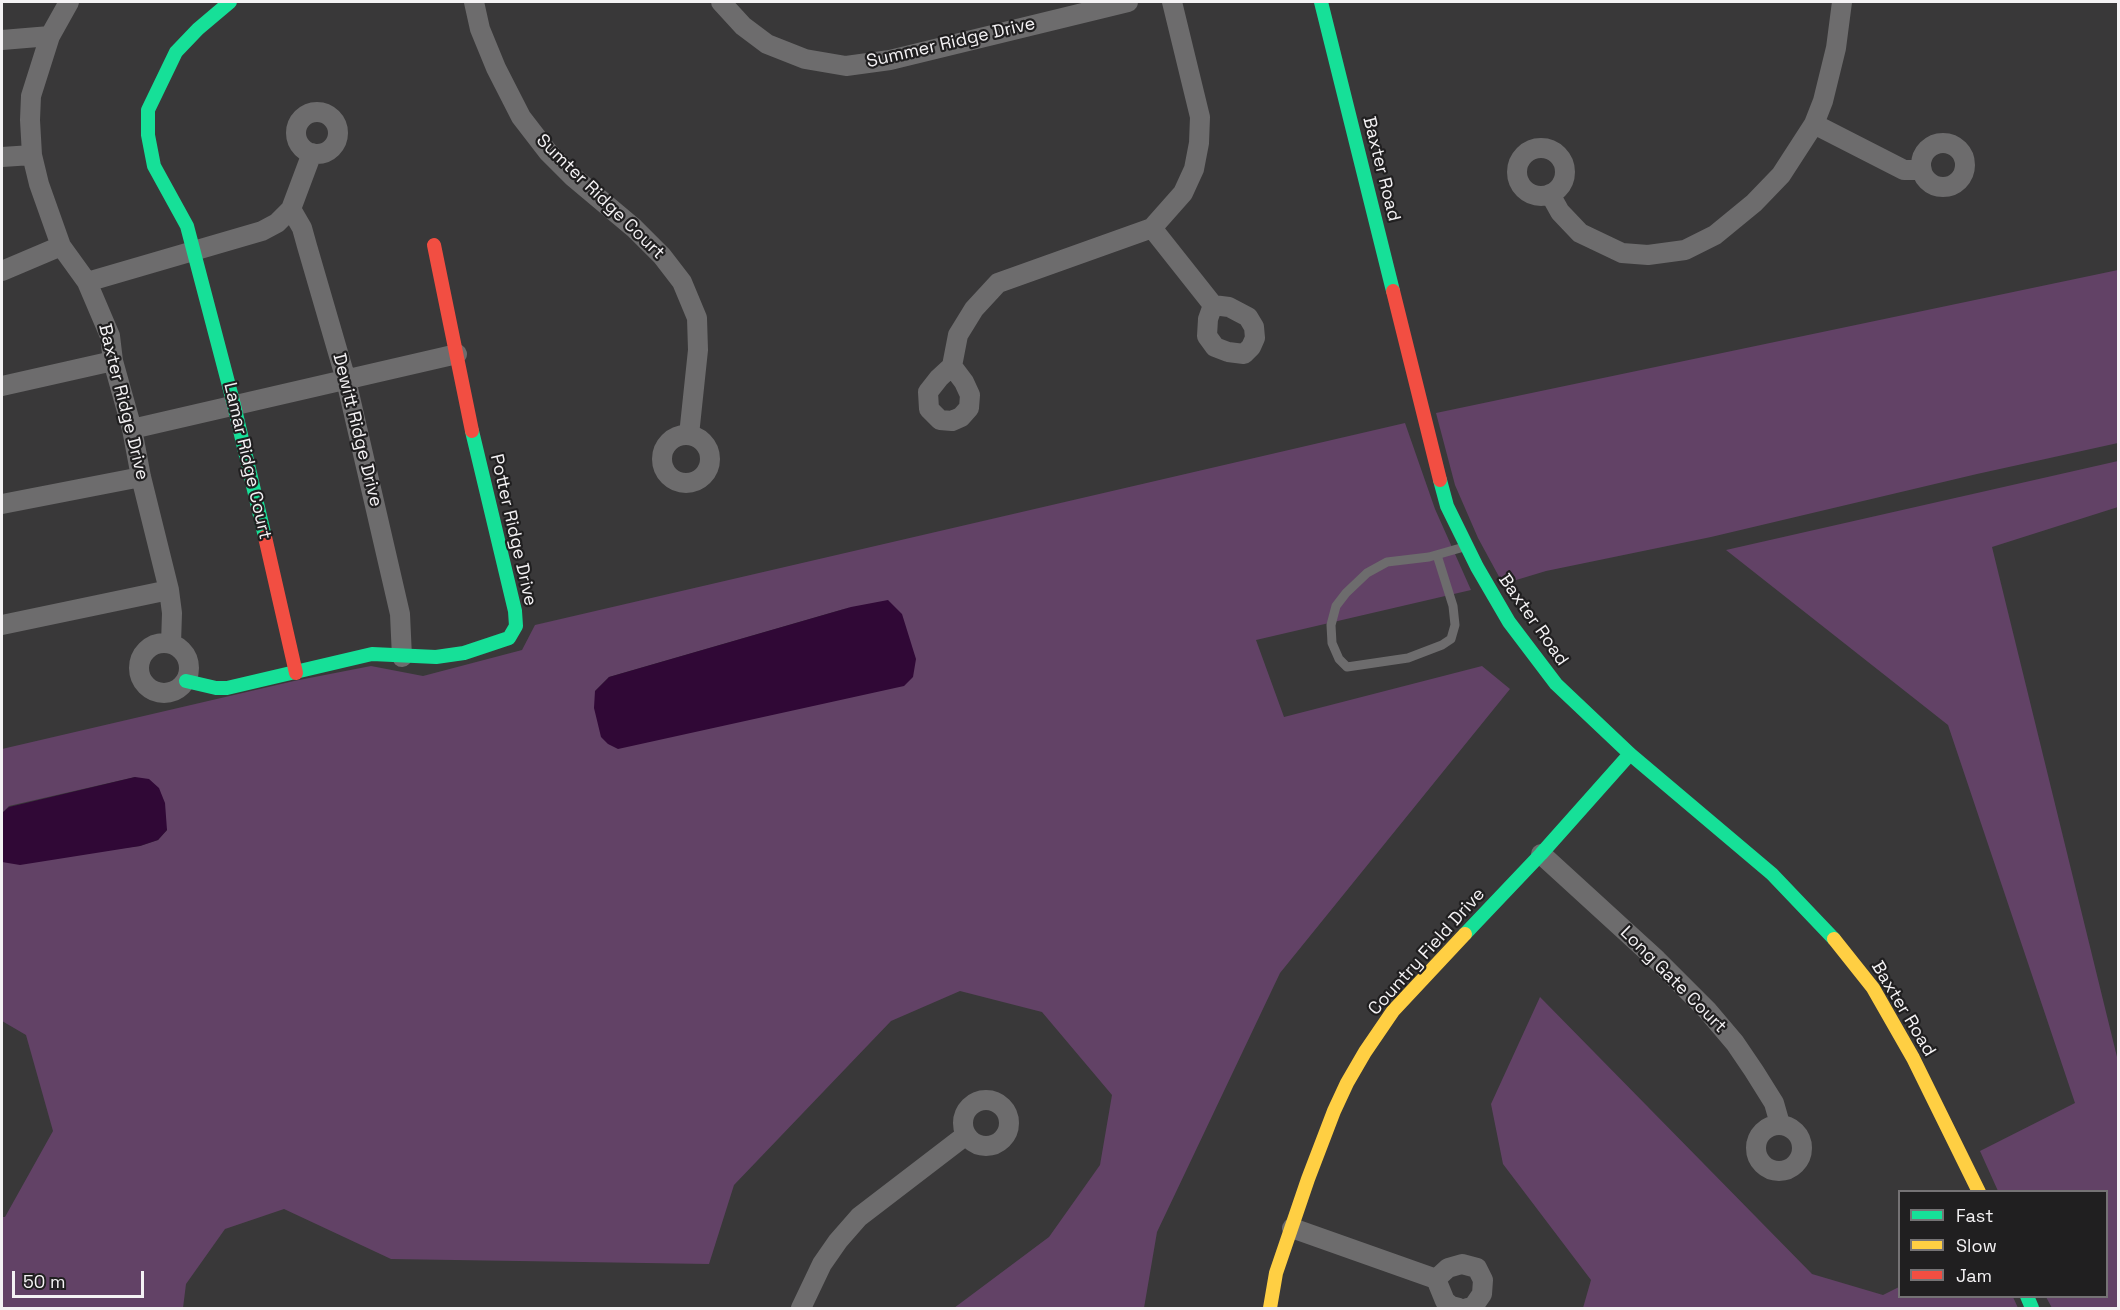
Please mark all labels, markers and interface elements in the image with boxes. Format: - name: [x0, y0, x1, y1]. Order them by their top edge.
- street label: Summer Ridge Drive: [865, 13, 1037, 73]
- street label: Baxter Road: [1358, 114, 1404, 224]
- street label: Sumter Ridge Court: [531, 130, 669, 264]
- street label: Baxter Ridge Drive: [93, 322, 153, 482]
- street label: Dewitt Ridge Drive: [327, 351, 387, 509]
- street label: Lamar Ridge Court: [218, 380, 276, 542]
- street label: Potter Ridge Drive: [485, 452, 541, 608]
- street label: Baxter Road: [1493, 570, 1573, 670]
- street label: Country Field Drive: [1364, 884, 1490, 1020]
- street label: Long Gate Court: [1615, 922, 1731, 1038]
- street label: Baxter Road: [1866, 958, 1940, 1060]
- legend: [1898, 1190, 2108, 1298]
- text: Fast: [1956, 1204, 1993, 1227]
- text: Slow: [1956, 1234, 1997, 1257]
- scale bar: [15, 1259, 147, 1297]
- text: Jam: [1956, 1264, 1992, 1287]
- text: 50 m: [23, 1270, 65, 1293]

